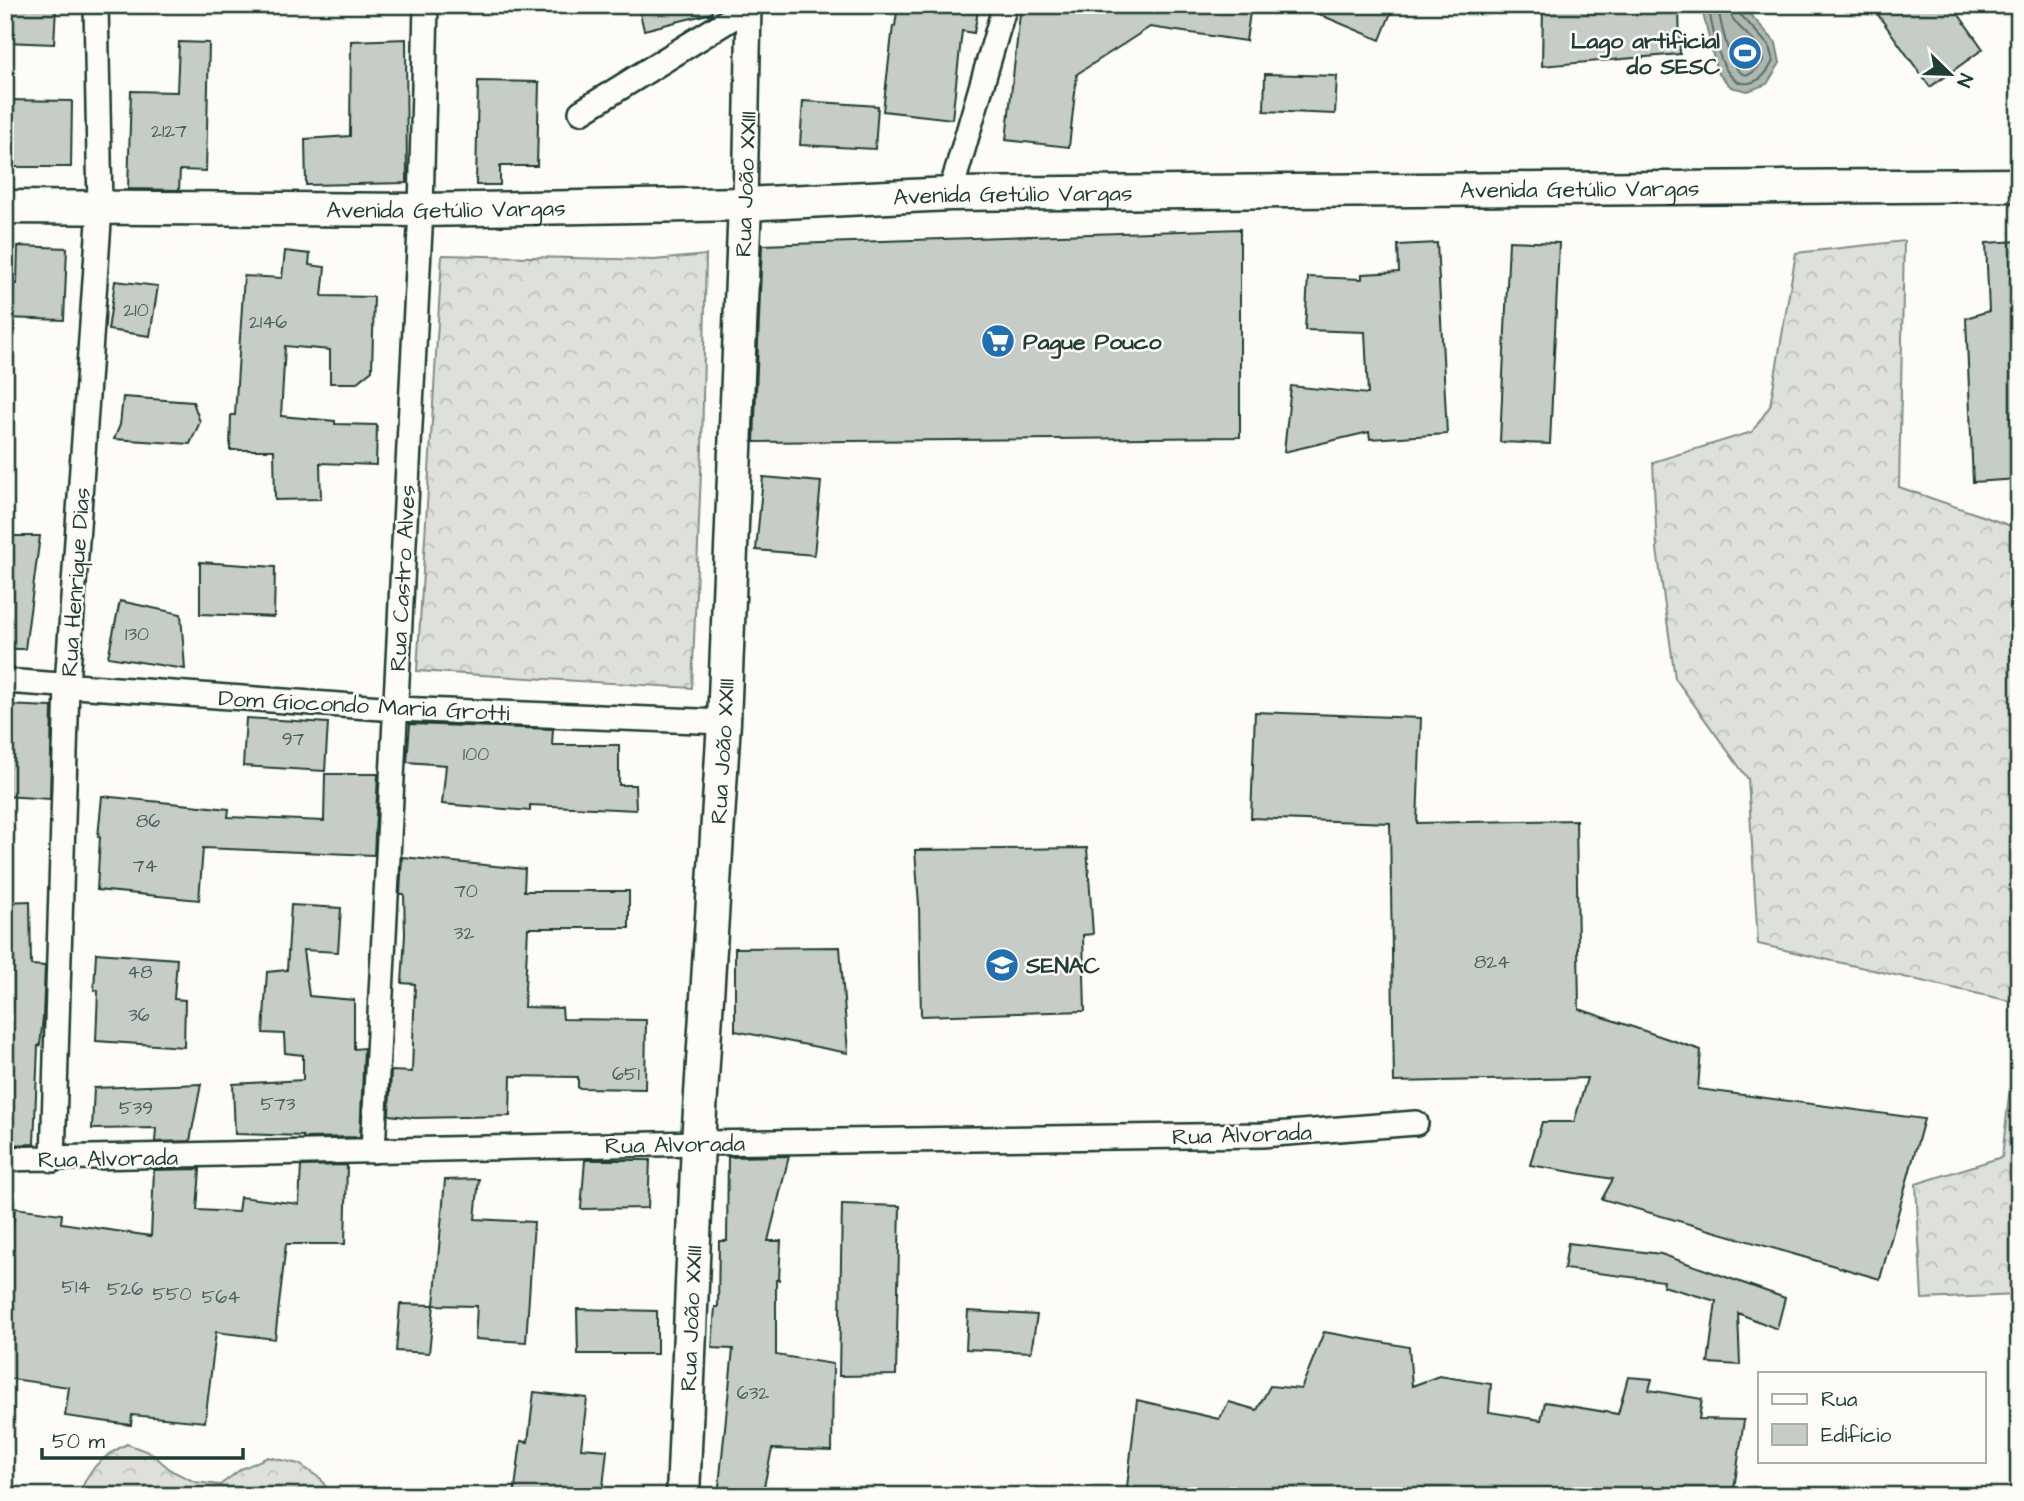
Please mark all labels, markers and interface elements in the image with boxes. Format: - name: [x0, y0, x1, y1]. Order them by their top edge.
- place label: Lago artificial do SESC: [1571, 25, 1721, 83]
- sports icon: Lago artificial do SESC: [1726, 34, 1764, 72]
- north arrow: [1916, 38, 1986, 108]
- text: N: [1949, 69, 1979, 91]
- street label: Rua João XXIII: [727, 111, 765, 258]
- house number: 2127: [151, 118, 187, 145]
- street label: Avenida Getúlio Vargas: [1460, 173, 1700, 207]
- street label: Avenida Getúlio Vargas: [892, 177, 1133, 214]
- street label: Avenida Getúlio Vargas: [326, 192, 566, 227]
- house number: 210: [123, 297, 149, 324]
- house number: 2146: [249, 309, 287, 336]
- supermarket icon: Pague Pouco: [979, 322, 1017, 360]
- place label: Pague Pouco: [1023, 326, 1161, 359]
- street label: Rua Castro Alves: [382, 484, 424, 672]
- street label: Rua Henrique Dias: [53, 486, 99, 678]
- house number: 130: [125, 621, 149, 648]
- street label: Rua João XXIII: [703, 678, 743, 825]
- street label: Dom Giocondo Maria Grotti: [217, 682, 511, 730]
- house number: 97: [282, 726, 305, 753]
- house number: 100: [463, 741, 489, 768]
- house number: 86: [136, 808, 160, 835]
- house number: 74: [133, 853, 157, 880]
- house number: 70: [454, 878, 478, 905]
- house number: 32: [454, 920, 474, 947]
- school or university icon: SENAC: [983, 946, 1021, 984]
- house number: 824: [1474, 949, 1510, 976]
- place label: SENAC: [1025, 950, 1101, 982]
- house number: 48: [127, 959, 153, 986]
- house number: 36: [128, 1002, 150, 1029]
- house number: 651: [612, 1061, 640, 1088]
- house number: 573: [261, 1091, 296, 1118]
- house number: 539: [119, 1095, 153, 1122]
- street label: Rua Alvorada: [1171, 1117, 1313, 1153]
- street label: Rua Alvorada: [605, 1128, 746, 1162]
- street label: Rua Alvorada: [38, 1142, 179, 1176]
- street label: Rua João XXIII: [672, 1245, 711, 1392]
- house number: 514: [62, 1274, 90, 1301]
- house number: 526: [107, 1276, 143, 1303]
- house number: 550: [153, 1281, 191, 1308]
- house number: 564: [202, 1284, 240, 1311]
- legend: [1758, 1372, 1986, 1462]
- house number: 632: [737, 1380, 769, 1407]
- text: Rua: [1821, 1385, 1858, 1414]
- scale bar: [42, 1417, 243, 1461]
- text: Edifício: [1821, 1421, 1891, 1450]
- text: 50 m: [52, 1427, 106, 1456]

